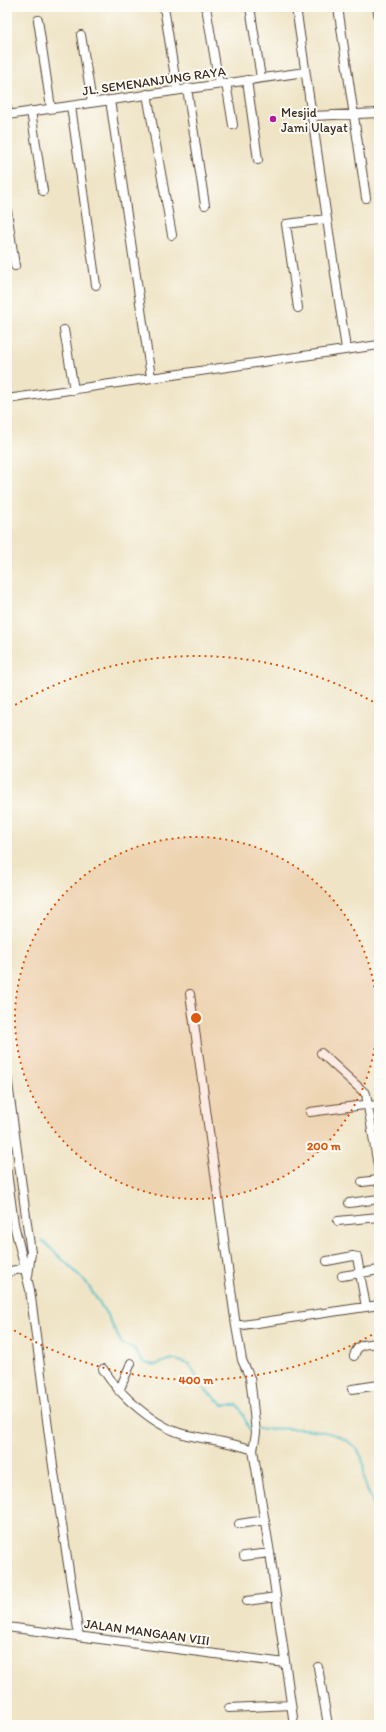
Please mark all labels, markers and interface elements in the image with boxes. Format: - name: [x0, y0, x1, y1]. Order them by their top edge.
- street label: JL. SEMENANJUNG RAYA: [81, 63, 227, 98]
- place label: Mesjid Jami Ulayat: [281, 105, 348, 135]
- marker: Mesjid Jami Ulayat: [268, 114, 278, 124]
- centre of rings: [189, 1011, 203, 1025]
- text: 200 m: [307, 1139, 342, 1153]
- text: 400 m: [179, 1373, 214, 1387]
- street label: JALAN MANGAAN VIII: [83, 1616, 211, 1648]

